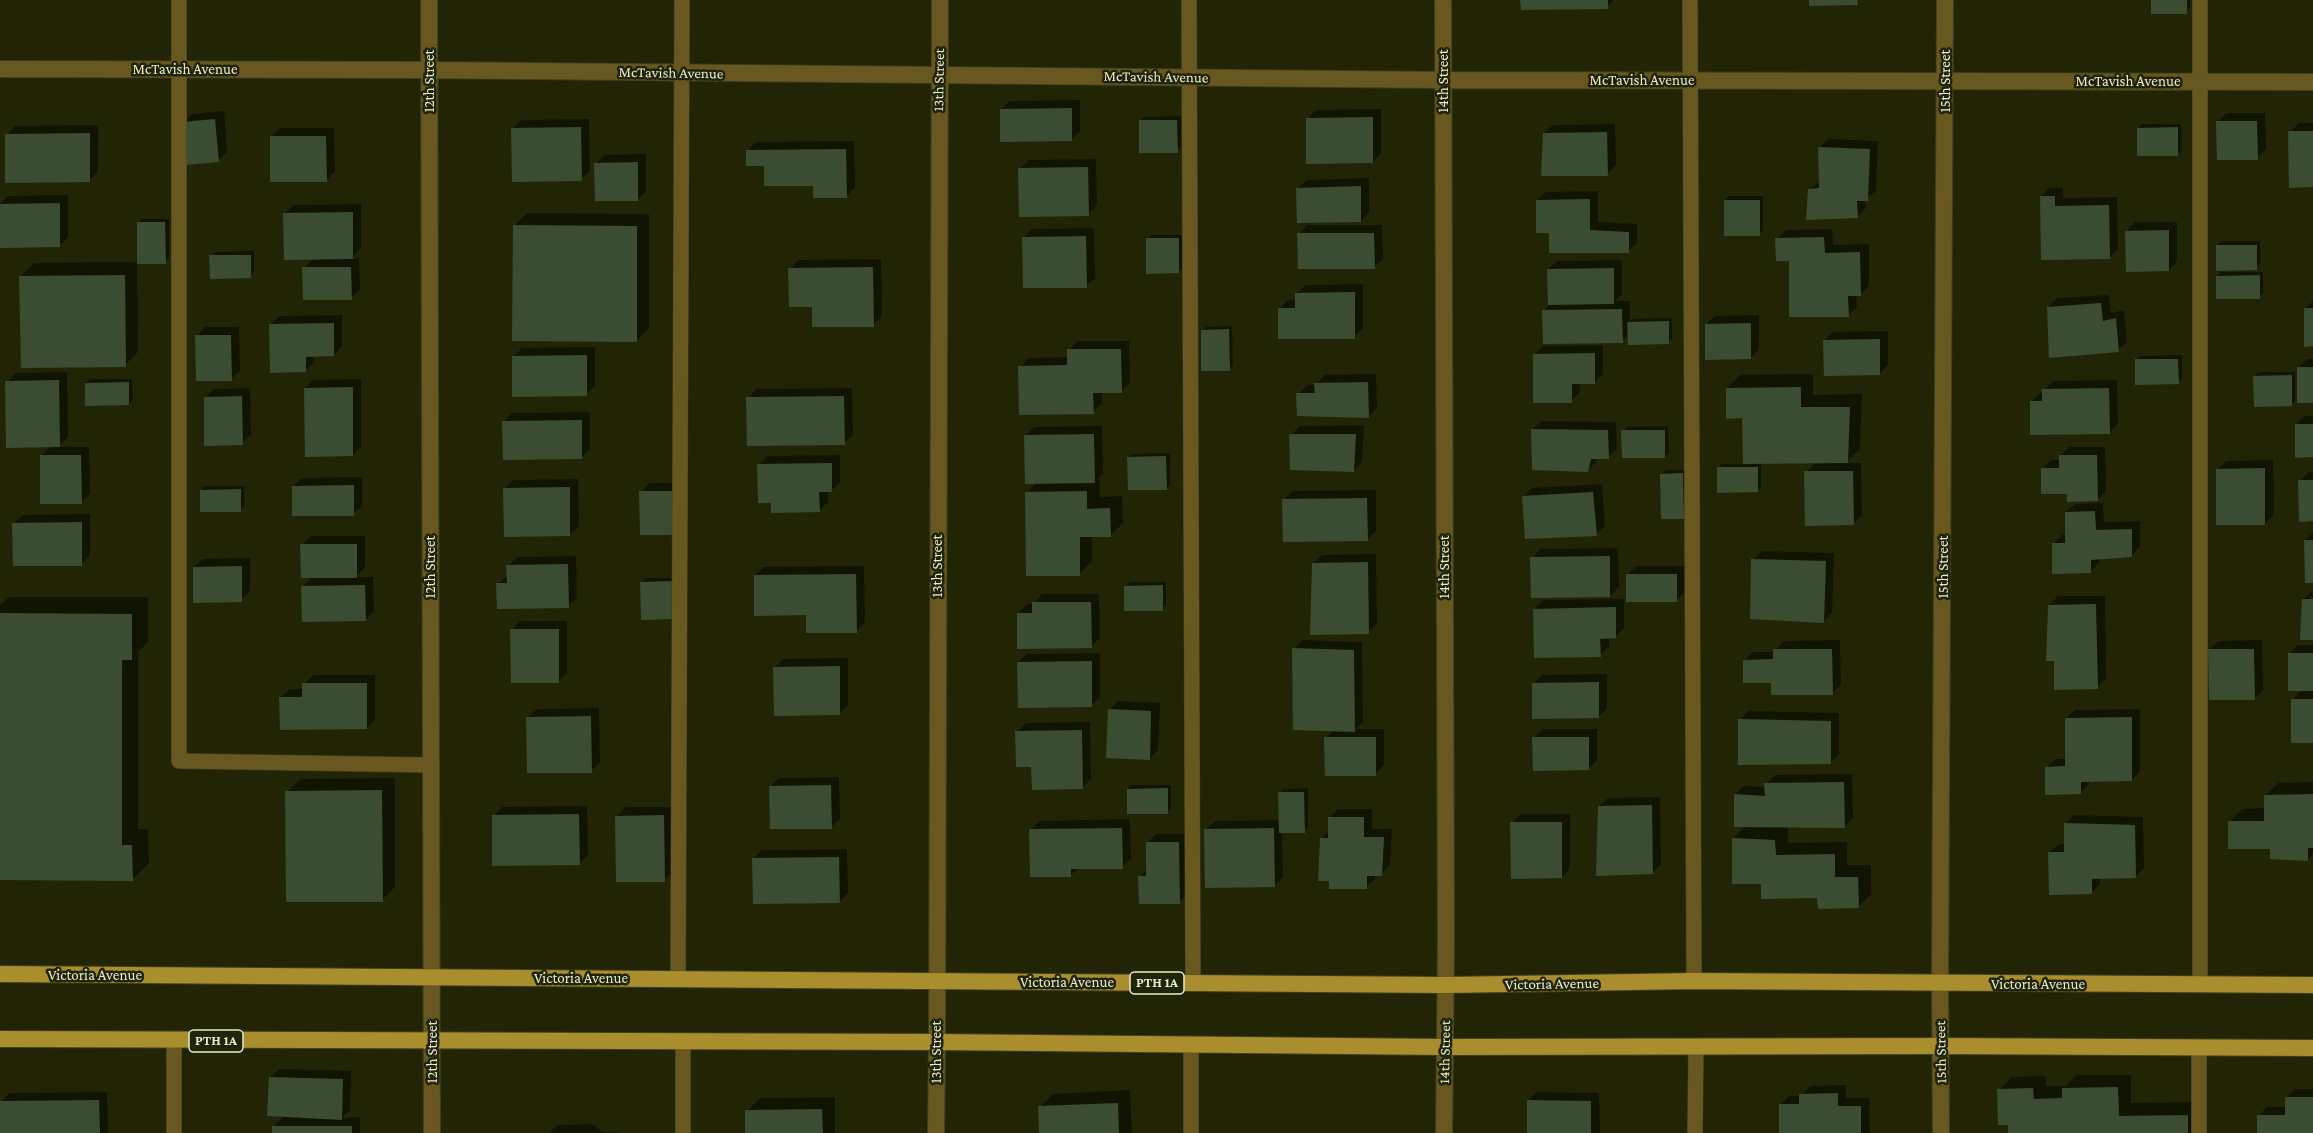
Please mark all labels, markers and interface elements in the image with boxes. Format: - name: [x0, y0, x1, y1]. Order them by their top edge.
- street label: 13th Street: [929, 48, 949, 112]
- street label: 12th Street: [420, 49, 438, 113]
- street label: 14th Street: [1434, 49, 1452, 113]
- street label: 15th Street: [1936, 50, 1954, 112]
- street label: McTavish Avenue: [132, 60, 237, 78]
- street label: McTavish Avenue: [618, 63, 724, 83]
- street label: McTavish Avenue: [1103, 67, 1209, 87]
- street label: McTavish Avenue: [1590, 71, 1694, 89]
- street label: McTavish Avenue: [2076, 72, 2180, 90]
- street label: 13th Street: [928, 534, 946, 598]
- street label: 12th Street: [421, 535, 439, 599]
- street label: 14th Street: [1435, 535, 1453, 599]
- street label: 15th Street: [1934, 536, 1952, 598]
- street label: Victoria Avenue: [48, 966, 142, 984]
- street label: Victoria Avenue: [534, 969, 628, 987]
- road number: PTH 1A: [1130, 972, 1184, 994]
- street label: Victoria Avenue: [1020, 973, 1114, 991]
- street label: Victoria Avenue: [1505, 974, 1599, 994]
- street label: Victoria Avenue: [1991, 975, 2085, 993]
- street label: 12th Street: [423, 1020, 441, 1084]
- street label: 13th Street: [927, 1020, 945, 1084]
- street label: 14th Street: [1435, 1020, 1455, 1084]
- street label: 15th Street: [1931, 1020, 1951, 1084]
- road number: PTH 1A: [189, 1030, 243, 1052]

